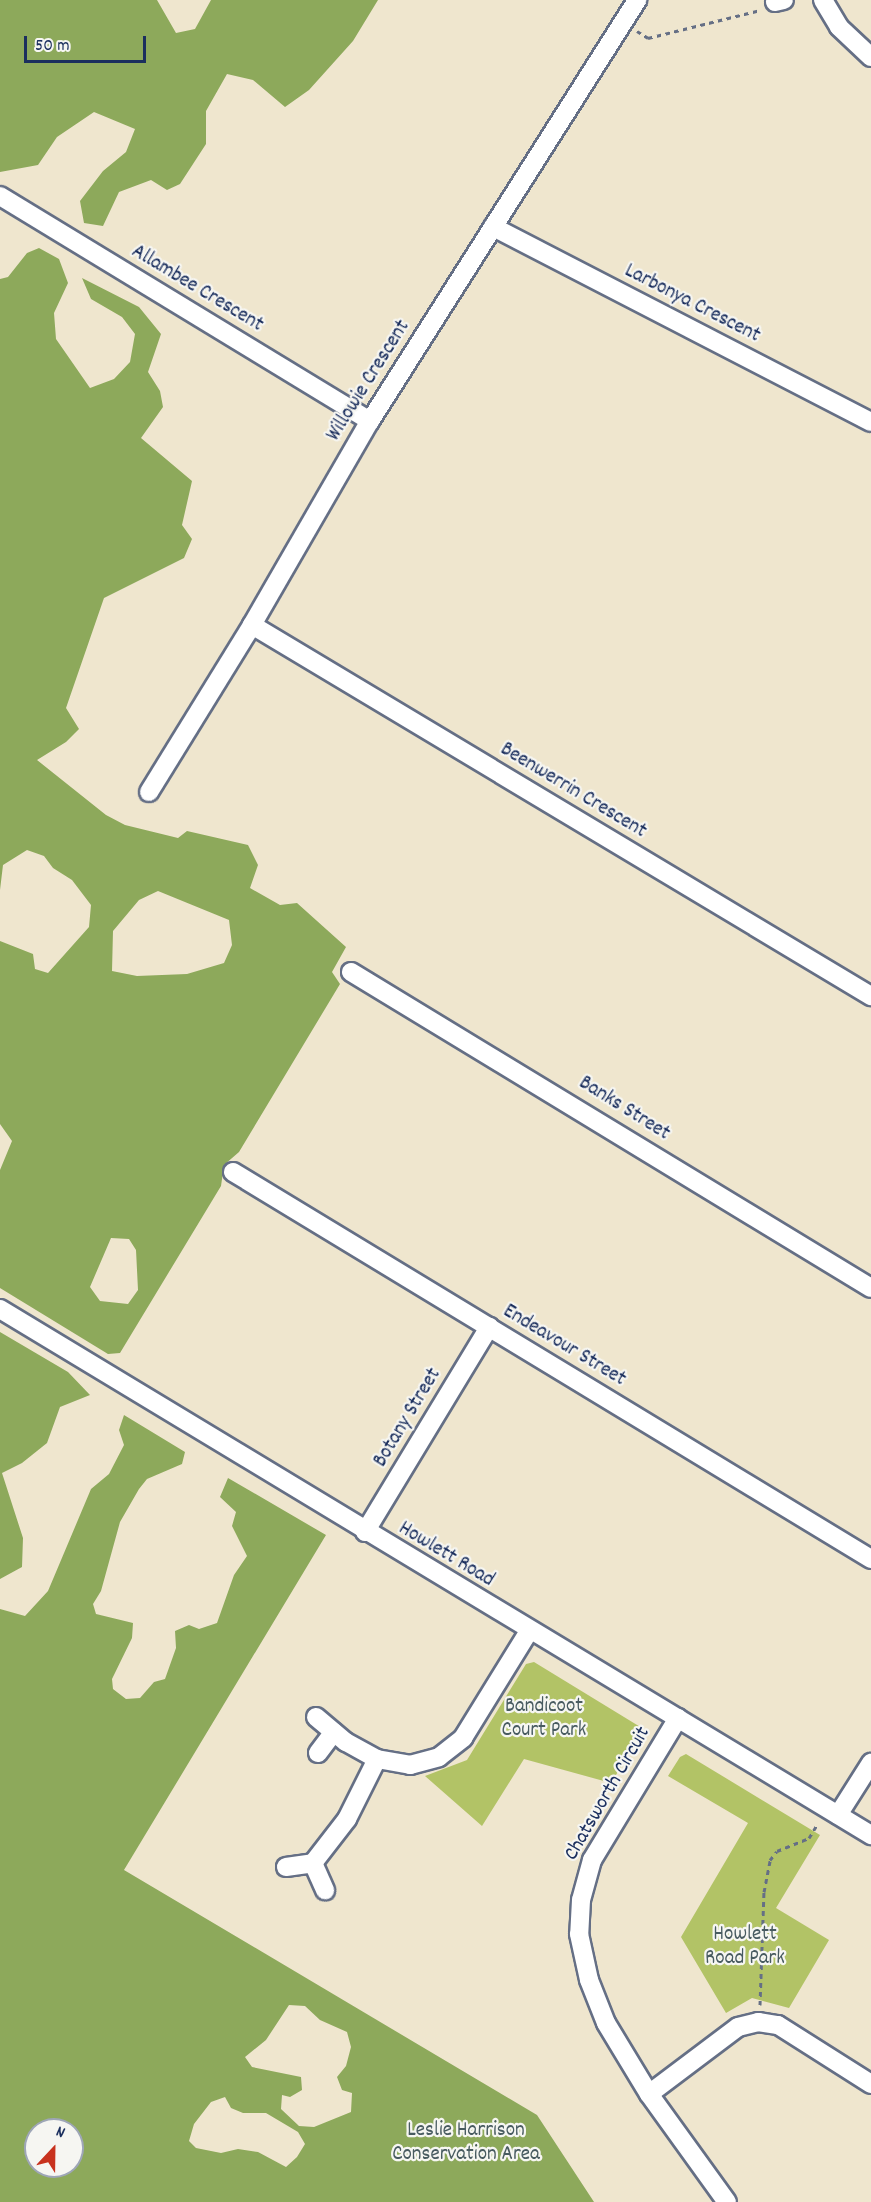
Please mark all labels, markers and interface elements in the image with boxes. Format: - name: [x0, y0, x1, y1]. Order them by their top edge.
- scale bar: [27, 24, 148, 62]
- text: 50 m: [35, 34, 70, 59]
- street label: Allambee Crescent: [126, 240, 268, 338]
- street label: Larbonya Crescent: [620, 259, 764, 349]
- street label: Willowie Crescent: [322, 316, 416, 446]
- street label: Beenwerrin Crescent: [495, 737, 651, 845]
- street label: Banks Street: [574, 1071, 674, 1147]
- street label: Endeavour Street: [498, 1299, 630, 1393]
- street label: Botany Street: [369, 1364, 447, 1472]
- street label: Howlett Road: [393, 1517, 499, 1593]
- park label: Bandicoot Court Park: [502, 1694, 586, 1744]
- street label: Chatsworth Circuit: [559, 1723, 657, 1865]
- park label: Howlett Road Park: [705, 1922, 785, 1972]
- north arrow: [24, 2118, 84, 2178]
- park label: Leslie Harrison Conservation Area: [392, 2118, 540, 2168]
- text: N: [52, 2121, 68, 2145]

